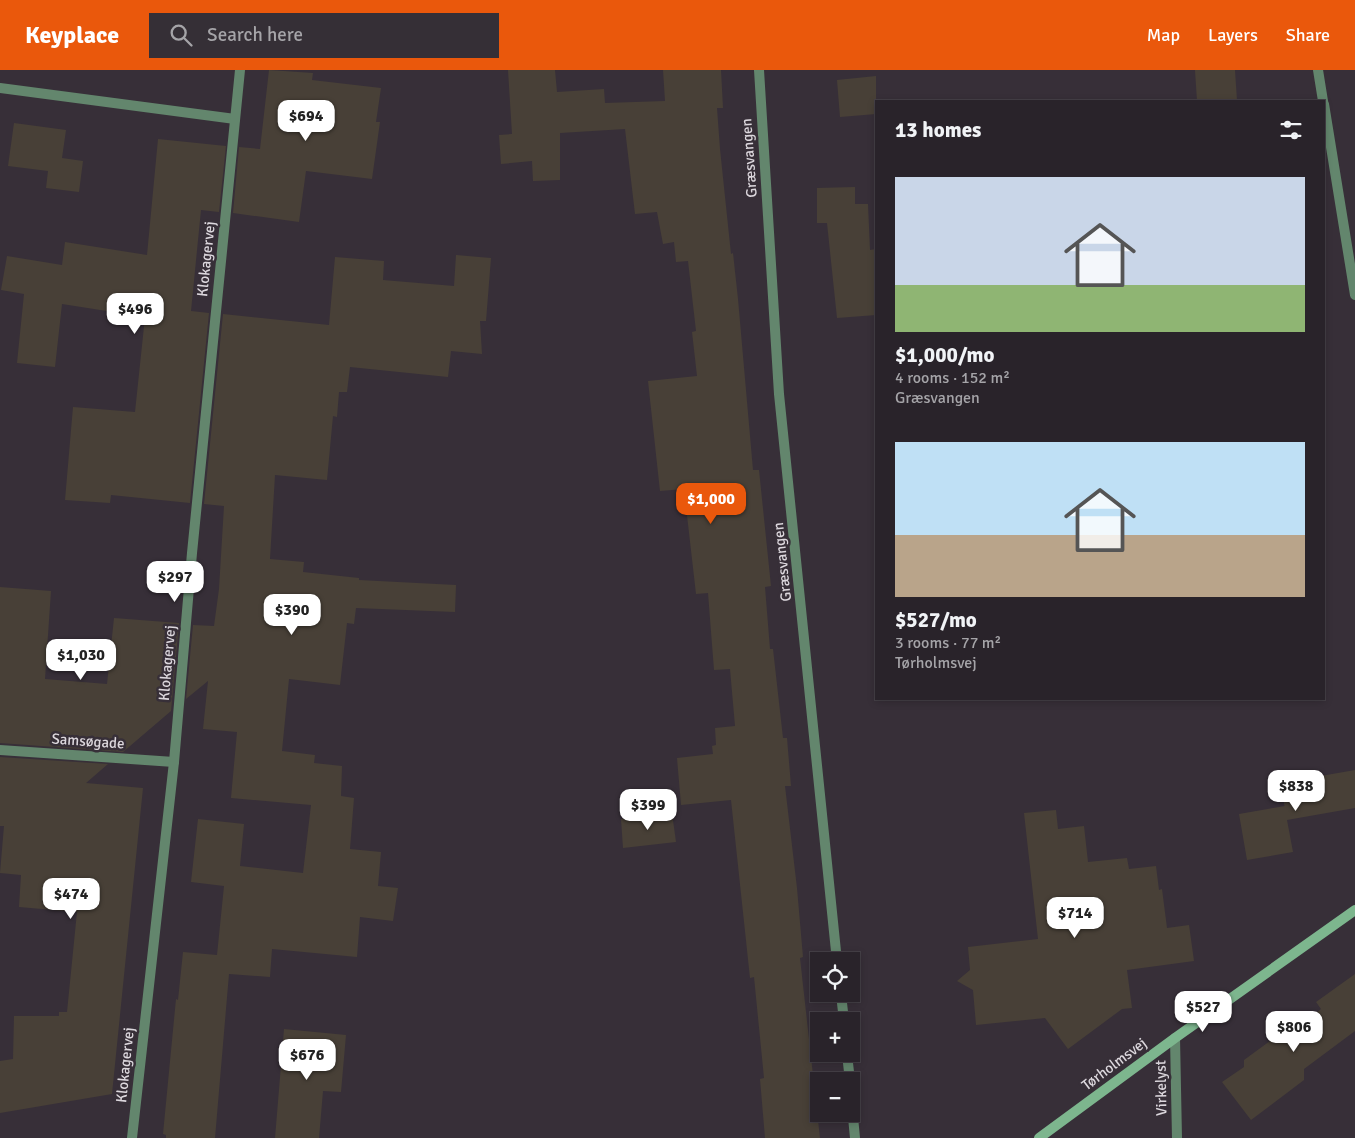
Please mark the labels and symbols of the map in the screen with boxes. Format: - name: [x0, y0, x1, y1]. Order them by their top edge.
- pin: $694: [276, 100, 336, 142]
- street label: Græsvangen: [737, 118, 761, 198]
- street label: Klokagervej: [193, 220, 219, 298]
- pin: $496: [105, 292, 165, 335]
- pin: $1,000: [670, 482, 752, 525]
- street label: Græsvangen: [769, 522, 795, 602]
- pin: $297: [145, 560, 205, 603]
- pin: $390: [262, 594, 322, 636]
- street label: Klokagervej: [155, 624, 179, 702]
- pin: $1,030: [40, 638, 122, 681]
- street label: Samsøgade: [51, 729, 125, 753]
- pin: $838: [1266, 770, 1326, 812]
- pin: $399: [618, 788, 678, 831]
- pin: $474: [41, 878, 101, 920]
- pin: $714: [1045, 896, 1105, 939]
- pin: $527: [1173, 990, 1233, 1033]
- pin: $806: [1264, 1010, 1324, 1053]
- street label: Klokagervej: [112, 1026, 138, 1104]
- street label: Tørholmsvej: [1078, 1034, 1150, 1094]
- pin: $676: [277, 1038, 337, 1081]
- street label: Virkelyst: [1152, 1060, 1170, 1116]

